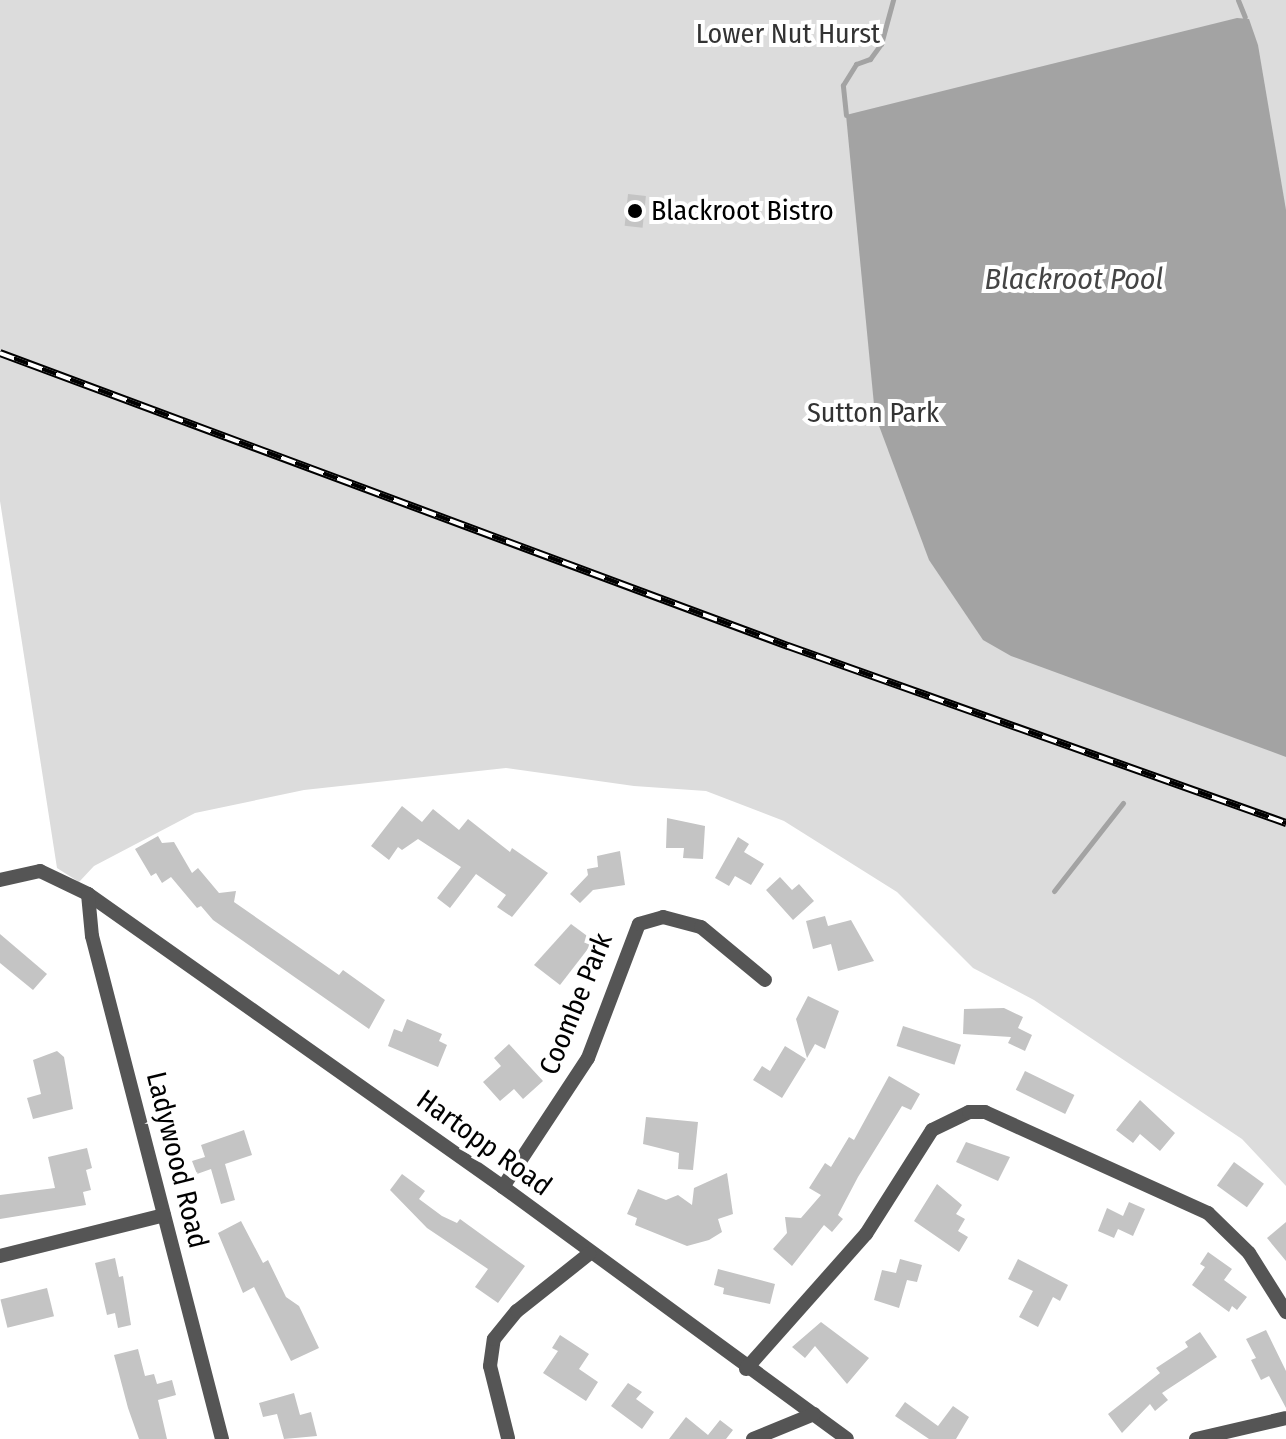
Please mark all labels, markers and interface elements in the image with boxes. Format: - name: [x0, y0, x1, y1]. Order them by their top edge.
- park label: Lower Nut Hurst: [696, 17, 880, 51]
- place label: Blackroot Bistro: [651, 194, 834, 228]
- marker: Blackroot Bistro: [626, 202, 644, 220]
- water label: Blackroot Pool: [985, 261, 1163, 297]
- park label: Sutton Park: [807, 396, 939, 430]
- street label: Coombe Park: [532, 928, 620, 1080]
- street label: Ladywood Road: [139, 1068, 215, 1252]
- street label: Hartopp Road: [410, 1083, 558, 1203]

